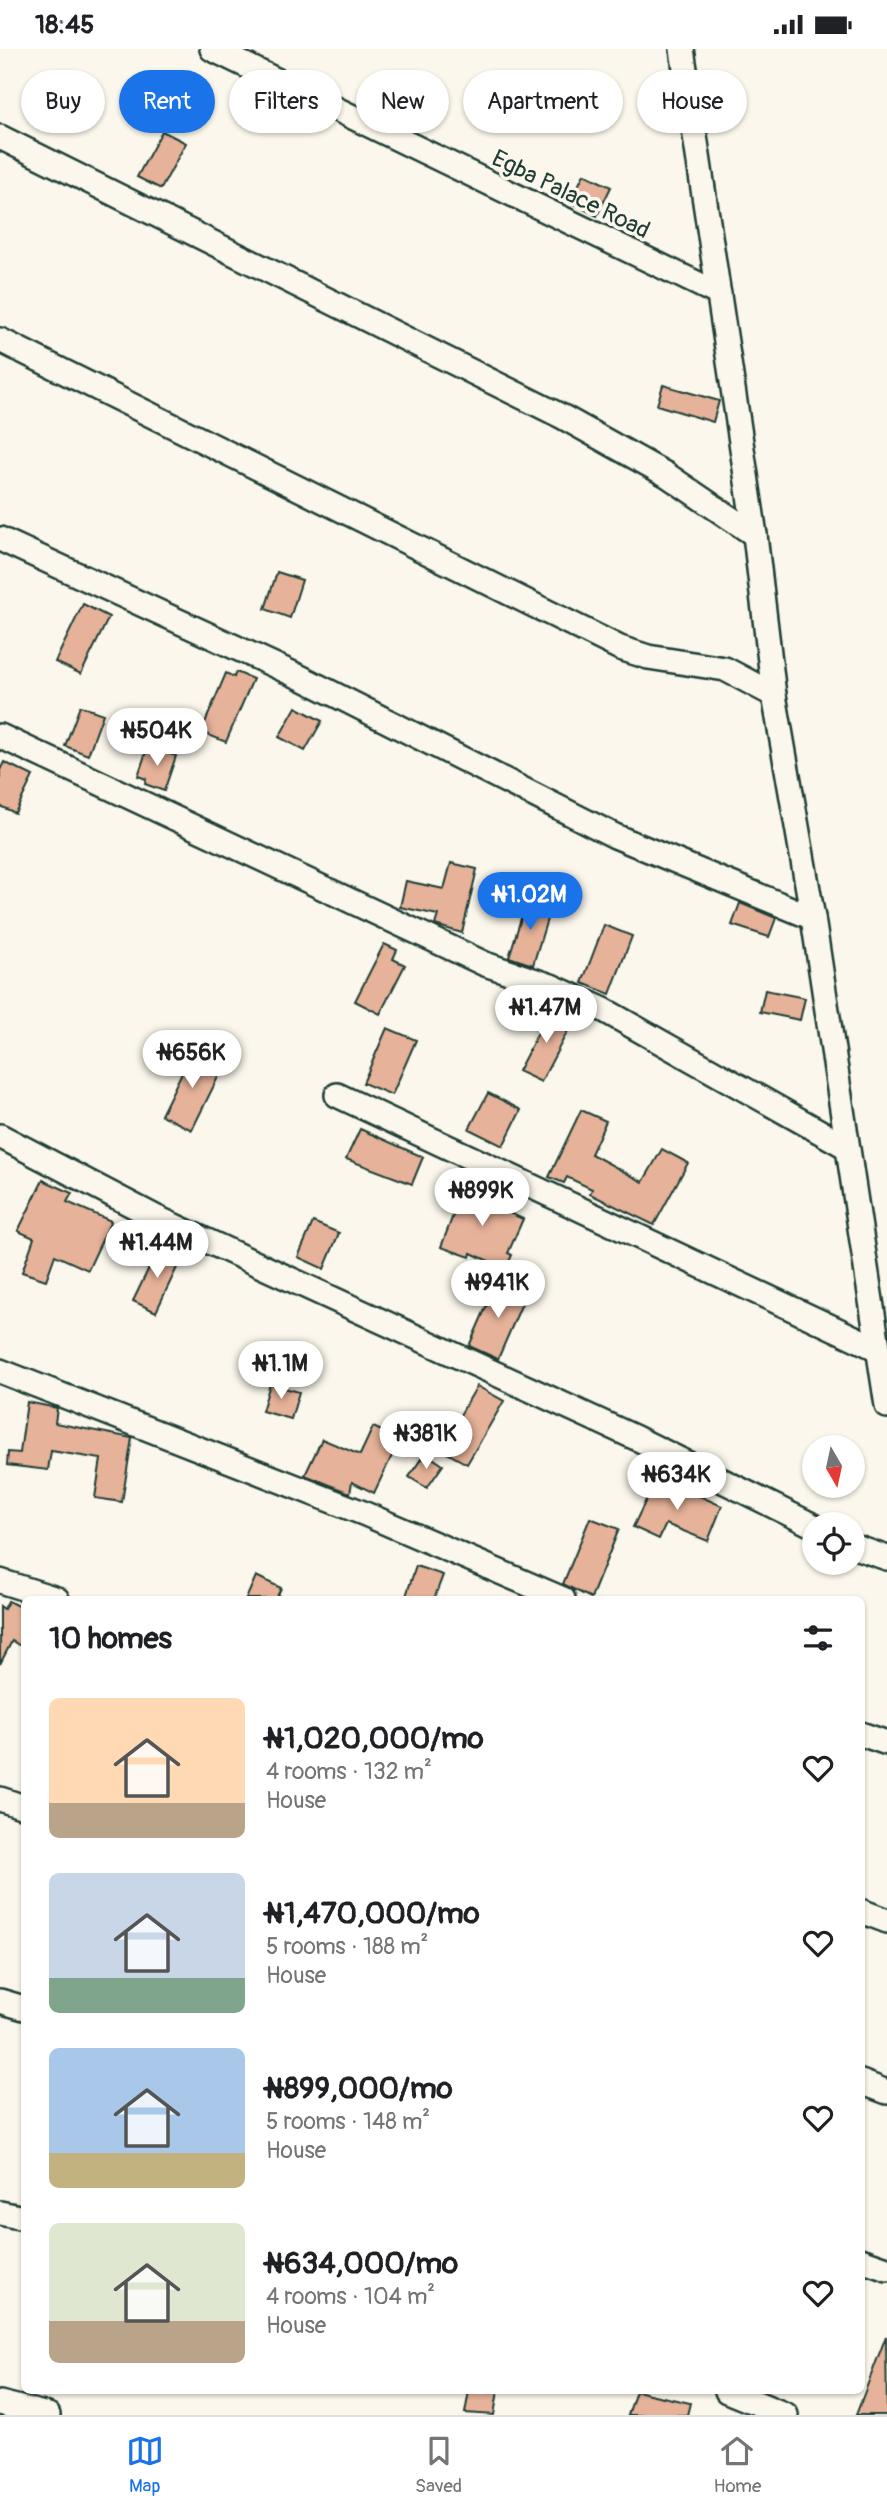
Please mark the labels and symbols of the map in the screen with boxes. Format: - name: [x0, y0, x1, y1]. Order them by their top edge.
- street label: Egba Palace Road: [487, 144, 654, 245]
- pin: ₦504K: [108, 709, 206, 768]
- pin: ₦1.02M: [473, 873, 587, 932]
- pin: ₦1.47M: [489, 985, 603, 1045]
- pin: ₦656K: [143, 1031, 241, 1090]
- pin: ₦899K: [433, 1169, 531, 1228]
- pin: ₦1.44M: [100, 1221, 214, 1280]
- pin: ₦941K: [449, 1261, 547, 1320]
- pin: ₦1.1M: [232, 1341, 330, 1401]
- pin: ₦381K: [377, 1411, 475, 1471]
- north arrow: [802, 1435, 864, 1498]
- pin: ₦634K: [628, 1453, 726, 1512]

